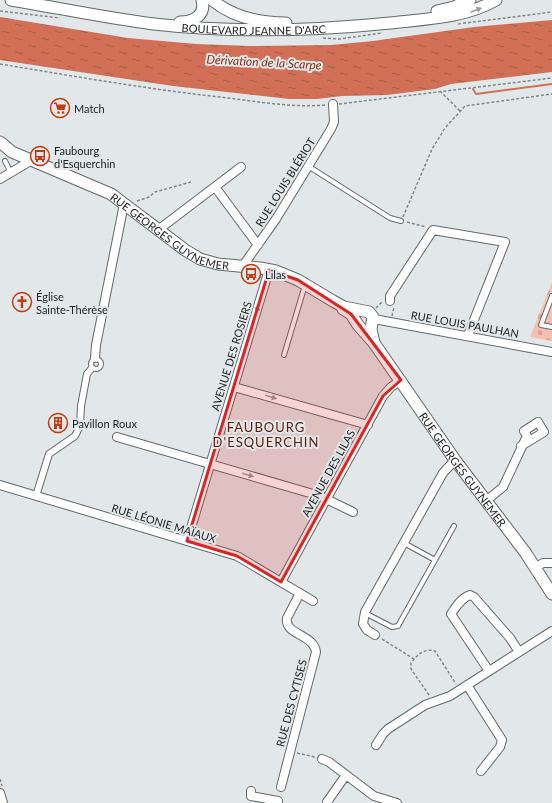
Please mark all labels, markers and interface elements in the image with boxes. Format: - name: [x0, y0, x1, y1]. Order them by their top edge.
- one-way arrow: [470, 6, 482, 12]
- street label: BOULEVARD JEANNE D'ARC: [181, 20, 327, 36]
- water label: Dérivation de la Scarpe: [206, 51, 322, 73]
- supermarket icon: Match: [49, 97, 71, 119]
- place label: Match: [74, 102, 105, 115]
- street label: RUE LOUIS BLÉRIOT: [252, 135, 318, 229]
- place label: Faubourg d'Esquerchin: [54, 144, 115, 170]
- bus stop icon: Faubourg d'Esquerchin: [29, 145, 51, 167]
- street label: RUE GEORGES GUYNEMER: [108, 190, 230, 272]
- bus stop icon: Lilas: [240, 263, 262, 285]
- place label: Lilas: [265, 268, 286, 281]
- place label: Église Sainte-Thérèse: [36, 290, 108, 316]
- church icon: Église Sainte-Thérèse: [11, 291, 33, 313]
- street label: AVENUE DES ROSIERS: [208, 300, 254, 412]
- one-way arrow: [255, 301, 261, 313]
- street label: RUE LOUIS PAULHAN: [410, 308, 520, 340]
- one-way arrow: [265, 394, 277, 400]
- street label: RUE GEORGES GUYNEMER: [417, 409, 510, 529]
- building icon: Pavillon Roux: [47, 412, 69, 434]
- place label: Pavillon Roux: [72, 417, 137, 430]
- district label: FAUBOURG D'ESQUERCHIN: [213, 419, 319, 450]
- street label: AVENUE DES LILAS: [299, 427, 357, 519]
- one-way arrow: [242, 472, 254, 478]
- street label: RUE LÉONIE MAÏAUX: [110, 501, 219, 545]
- street label: RUE DES CYTISES: [273, 658, 309, 748]

